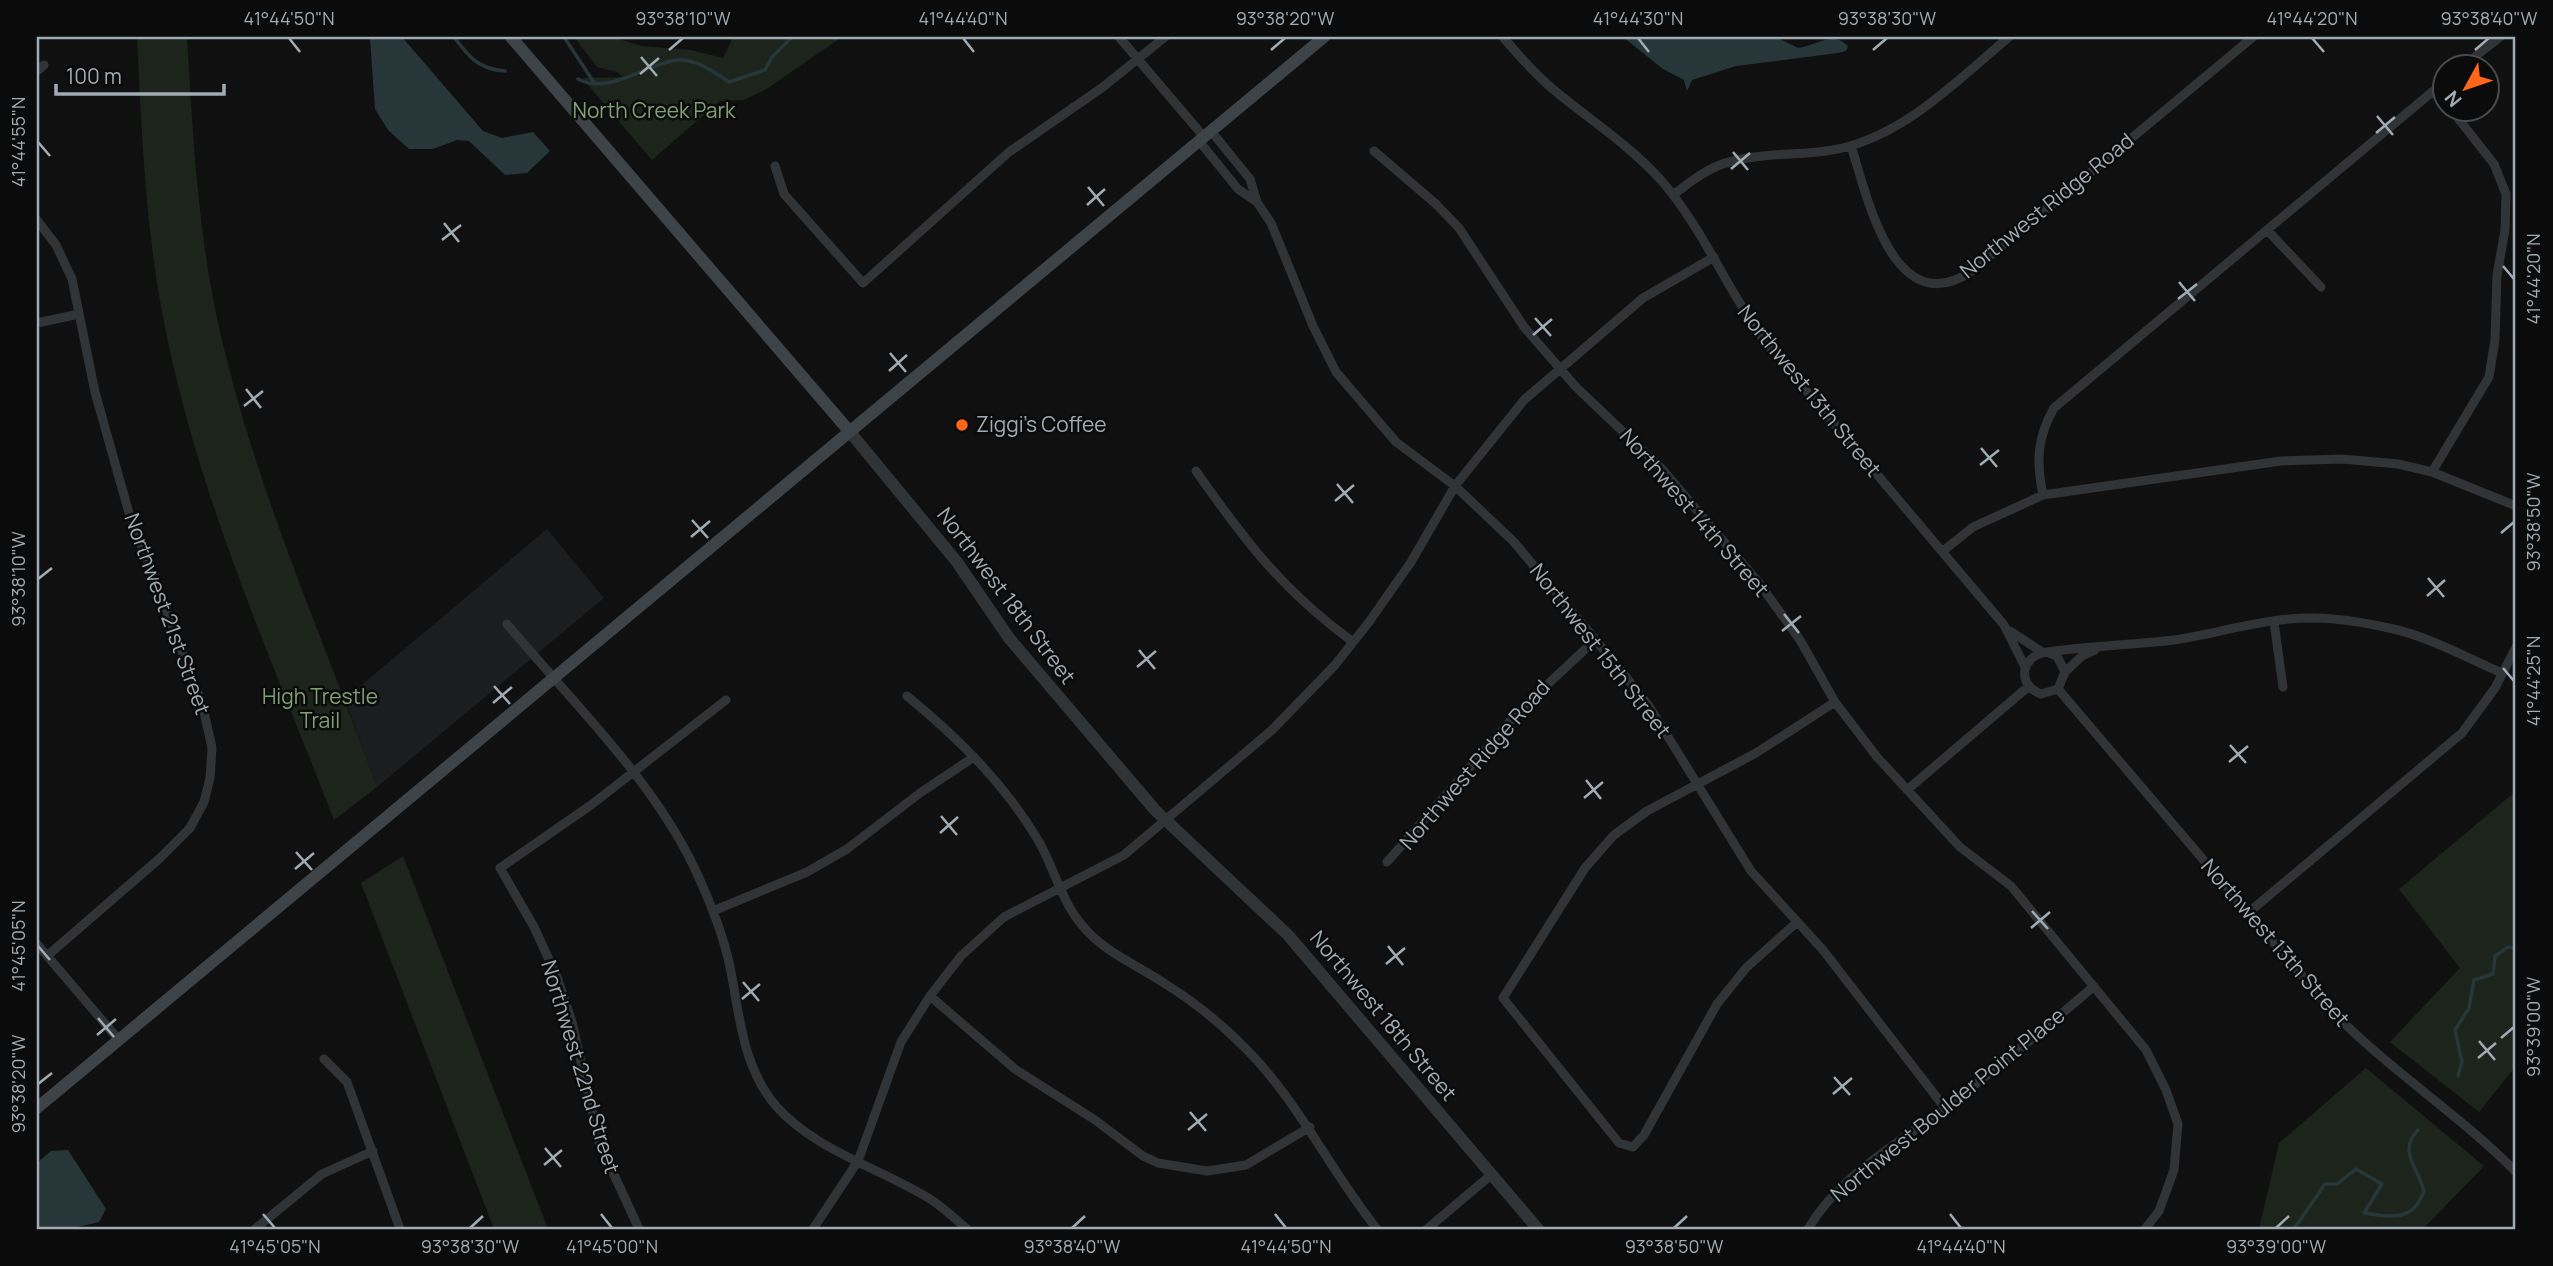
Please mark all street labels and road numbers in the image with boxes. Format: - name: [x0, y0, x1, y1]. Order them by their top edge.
- street label: Northwest Ridge Road: [1954, 126, 2139, 284]
- street label: Northwest 13th Street: [1732, 299, 1888, 482]
- street label: Northwest 14th Street: [1614, 422, 1776, 602]
- street label: Northwest 18th Street: [931, 502, 1082, 689]
- street label: Northwest 21st Street: [118, 509, 217, 718]
- street label: Northwest 15th Street: [1524, 557, 1678, 743]
- street label: Northwest Ridge Road: [1393, 674, 1556, 855]
- street label: Northwest 13th Street: [2195, 853, 2356, 1032]
- street label: Northwest 18th Street: [1304, 924, 1463, 1106]
- street label: Northwest 22nd Street: [535, 957, 627, 1177]
- street label: Northwest Boulder Point Place: [1824, 1001, 2070, 1208]

